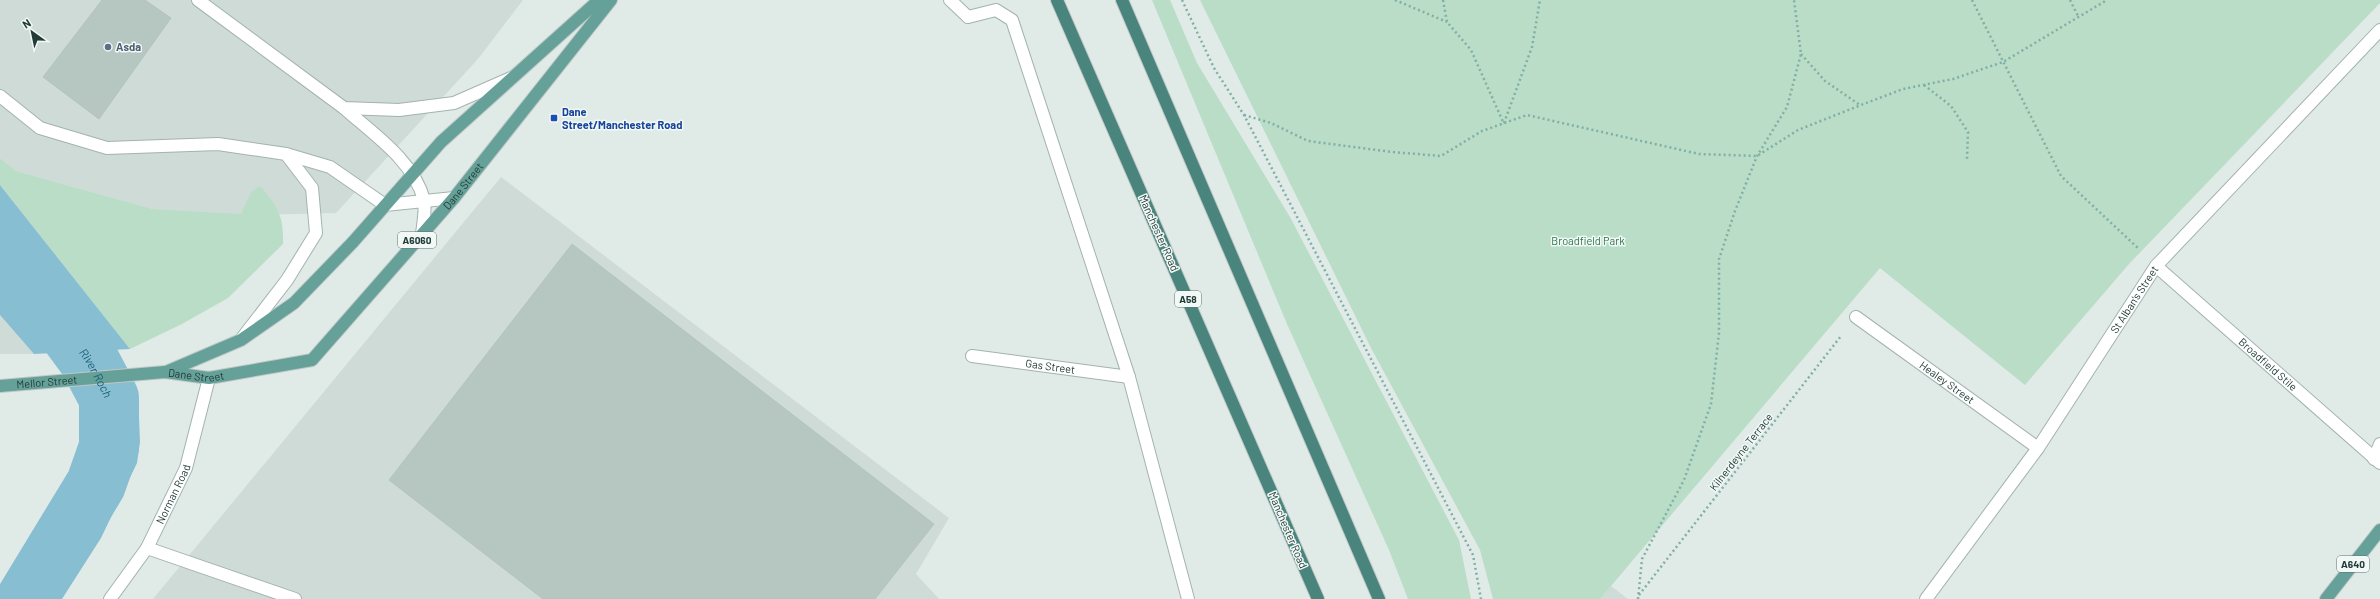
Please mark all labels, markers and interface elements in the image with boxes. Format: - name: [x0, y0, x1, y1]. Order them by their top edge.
- north arrow: [12, 12, 52, 52]
- text: N: [20, 16, 33, 31]
- place label: Asda: [116, 40, 141, 53]
- marker: Asda: [103, 42, 113, 52]
- place label: Dane Street/Manchester Road: [562, 105, 682, 131]
- marker: Dane Street/Manchester Road: [549, 113, 559, 123]
- street label: Dane Street: [440, 160, 486, 212]
- street label: Manchester Road: [1137, 193, 1182, 273]
- road number: A6060: [398, 232, 436, 248]
- park label: Broadfield Park: [1551, 234, 1625, 247]
- street label: St Alban's Street: [2107, 263, 2161, 335]
- road number: A58: [1175, 291, 1201, 307]
- street label: Broadfield Stile: [2236, 335, 2300, 393]
- water label: River Roch: [77, 345, 116, 400]
- street label: Gas Street: [1025, 356, 1076, 376]
- street label: Healey Street: [1917, 358, 1977, 406]
- street label: Dane Street: [167, 365, 225, 384]
- street label: Mellor Street: [16, 372, 78, 391]
- street label: Kilnerdeyne Terrace: [1706, 410, 1775, 493]
- street label: Norman Road: [153, 463, 193, 526]
- street label: Manchester Road: [1266, 489, 1311, 570]
- road number: A640: [2337, 556, 2369, 572]

